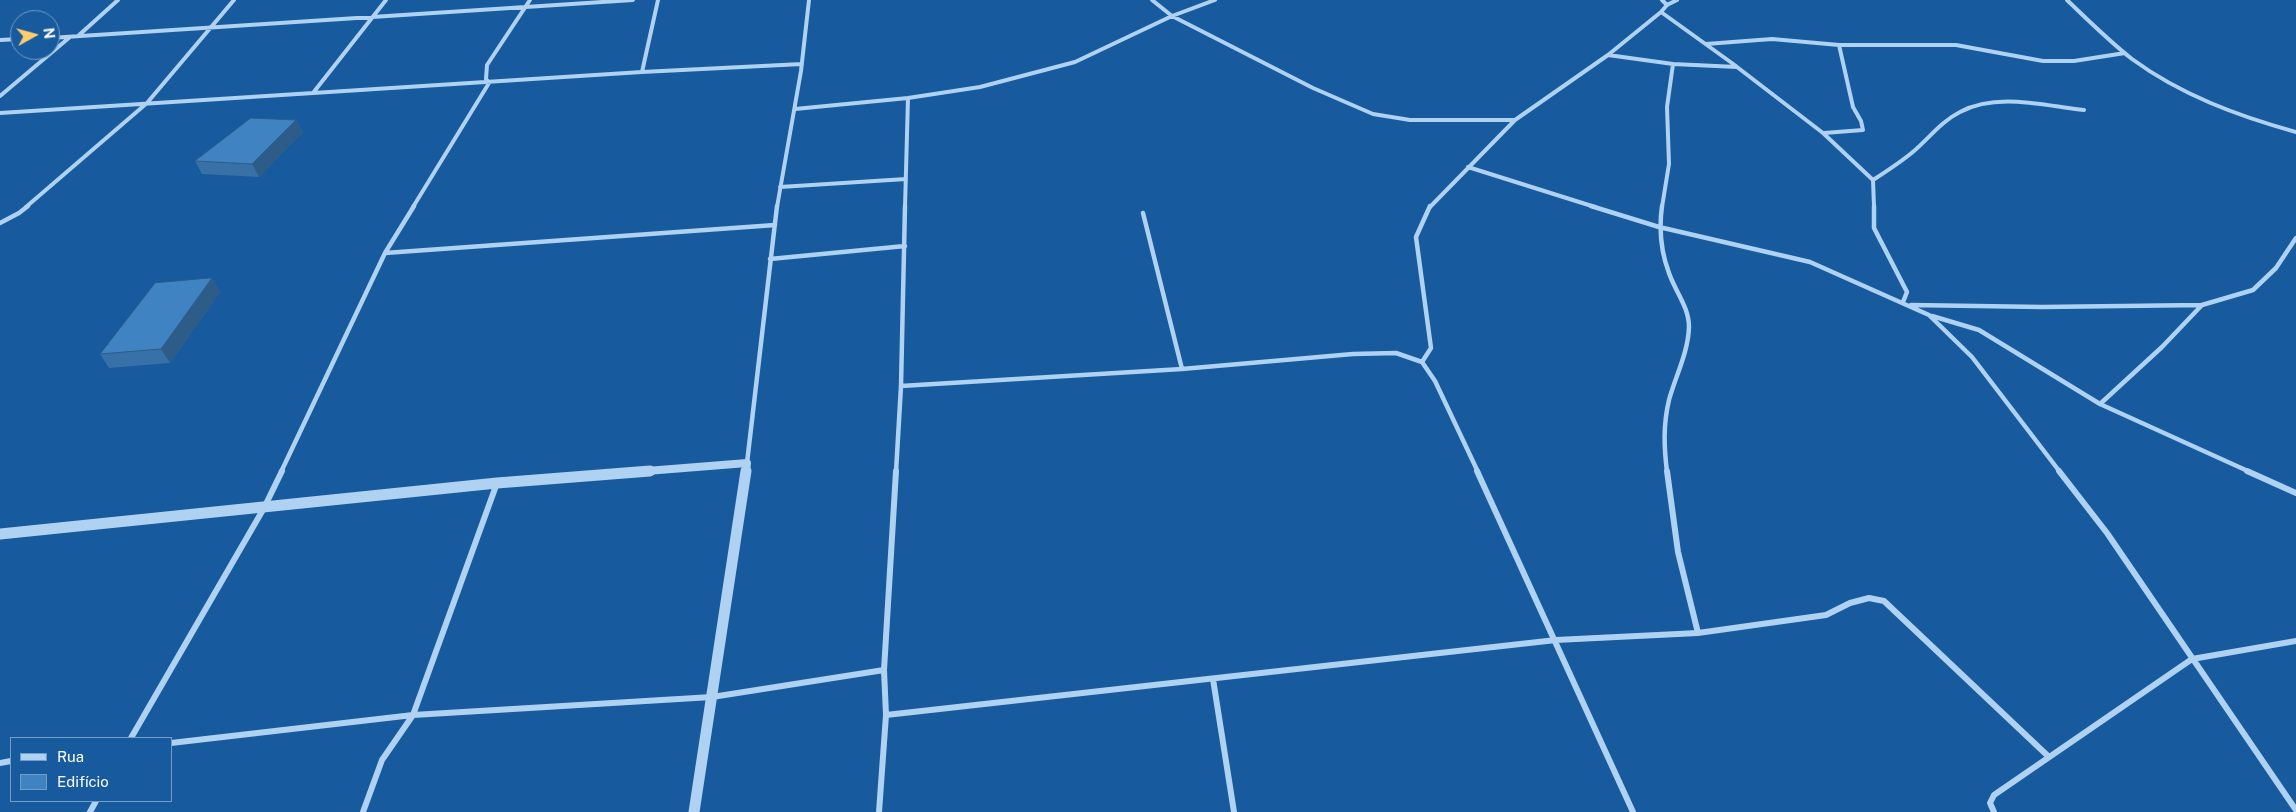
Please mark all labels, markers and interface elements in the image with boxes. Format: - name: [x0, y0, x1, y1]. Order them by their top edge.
- north arrow: [10, 10, 60, 60]
- text: N: [40, 27, 58, 40]
- legend: [10, 737, 172, 802]
- text: Rua: [57, 748, 84, 765]
- text: Edifício: [57, 773, 109, 790]

